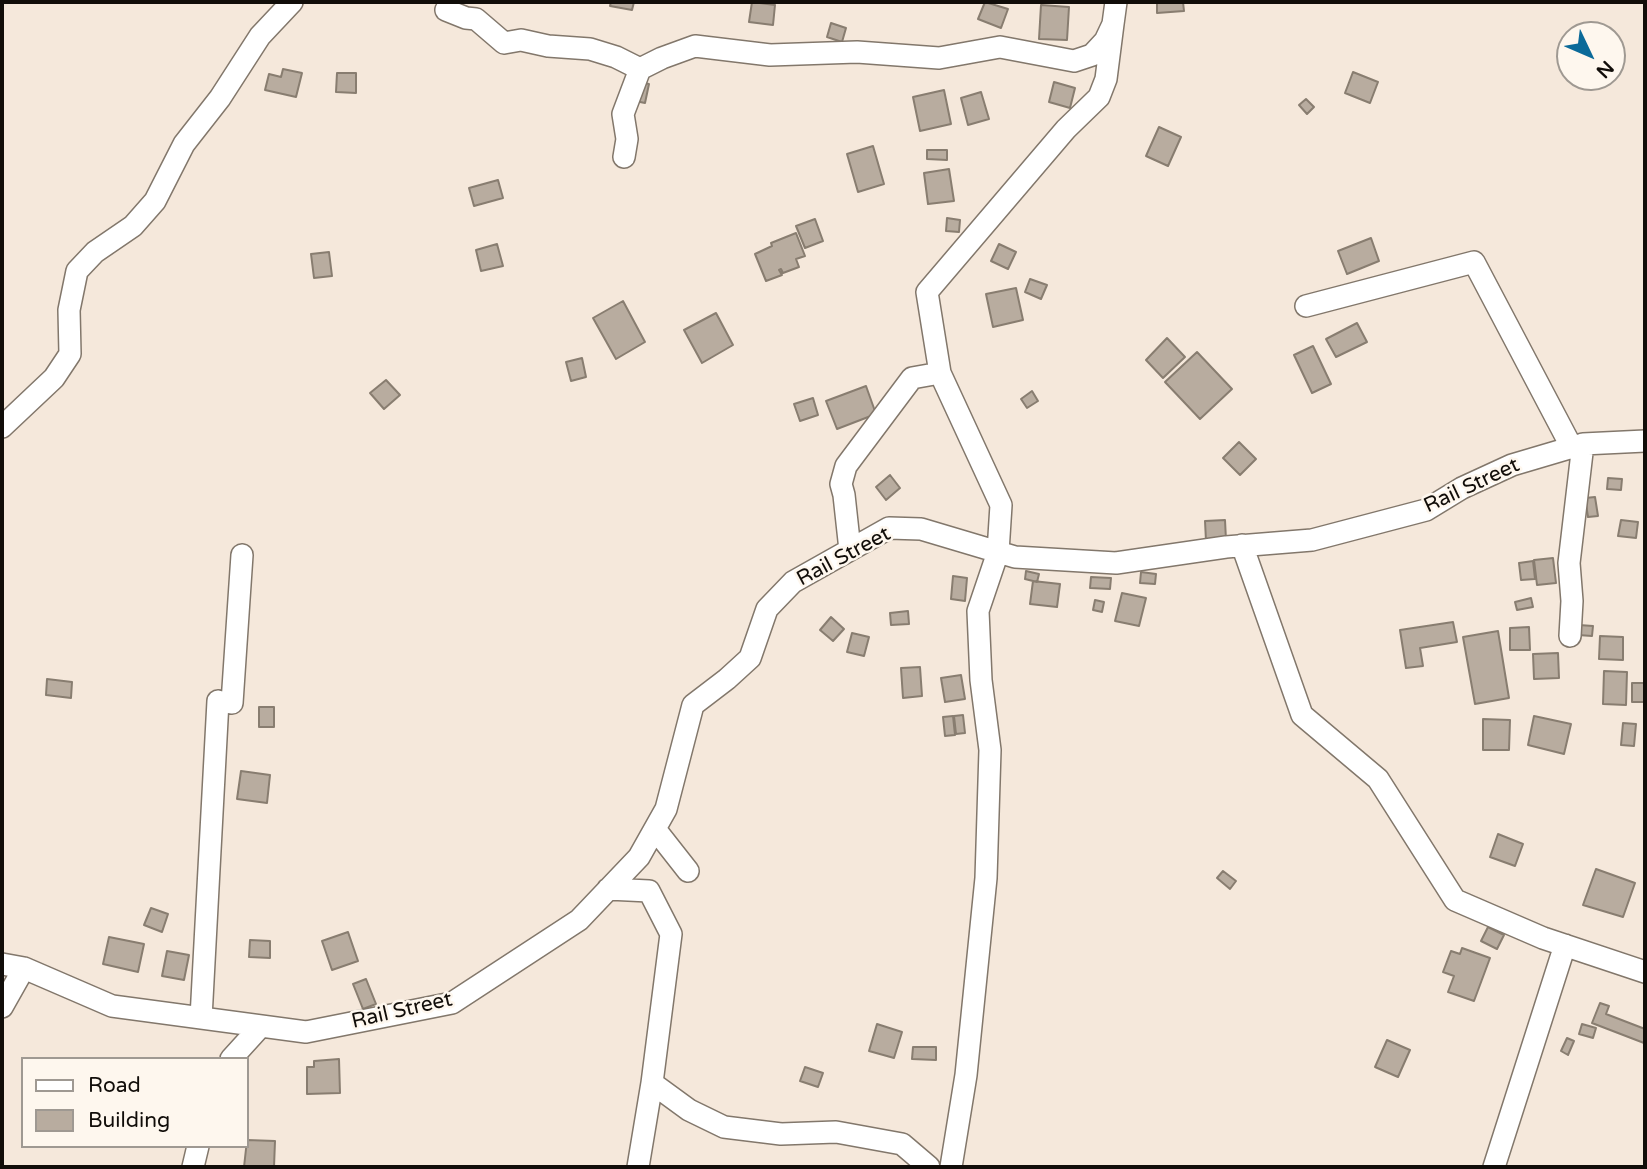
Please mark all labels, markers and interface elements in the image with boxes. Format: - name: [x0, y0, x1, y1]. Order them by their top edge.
- north arrow: [1556, 21, 1626, 91]
- text: N: [1591, 56, 1618, 82]
- street label: Rail Street: [1420, 453, 1524, 519]
- street label: Rail Street: [793, 522, 895, 592]
- street label: Rail Street: [349, 987, 455, 1035]
- legend: [21, 1057, 248, 1148]
- text: Road: [88, 1073, 141, 1098]
- text: Building: [88, 1108, 170, 1133]

